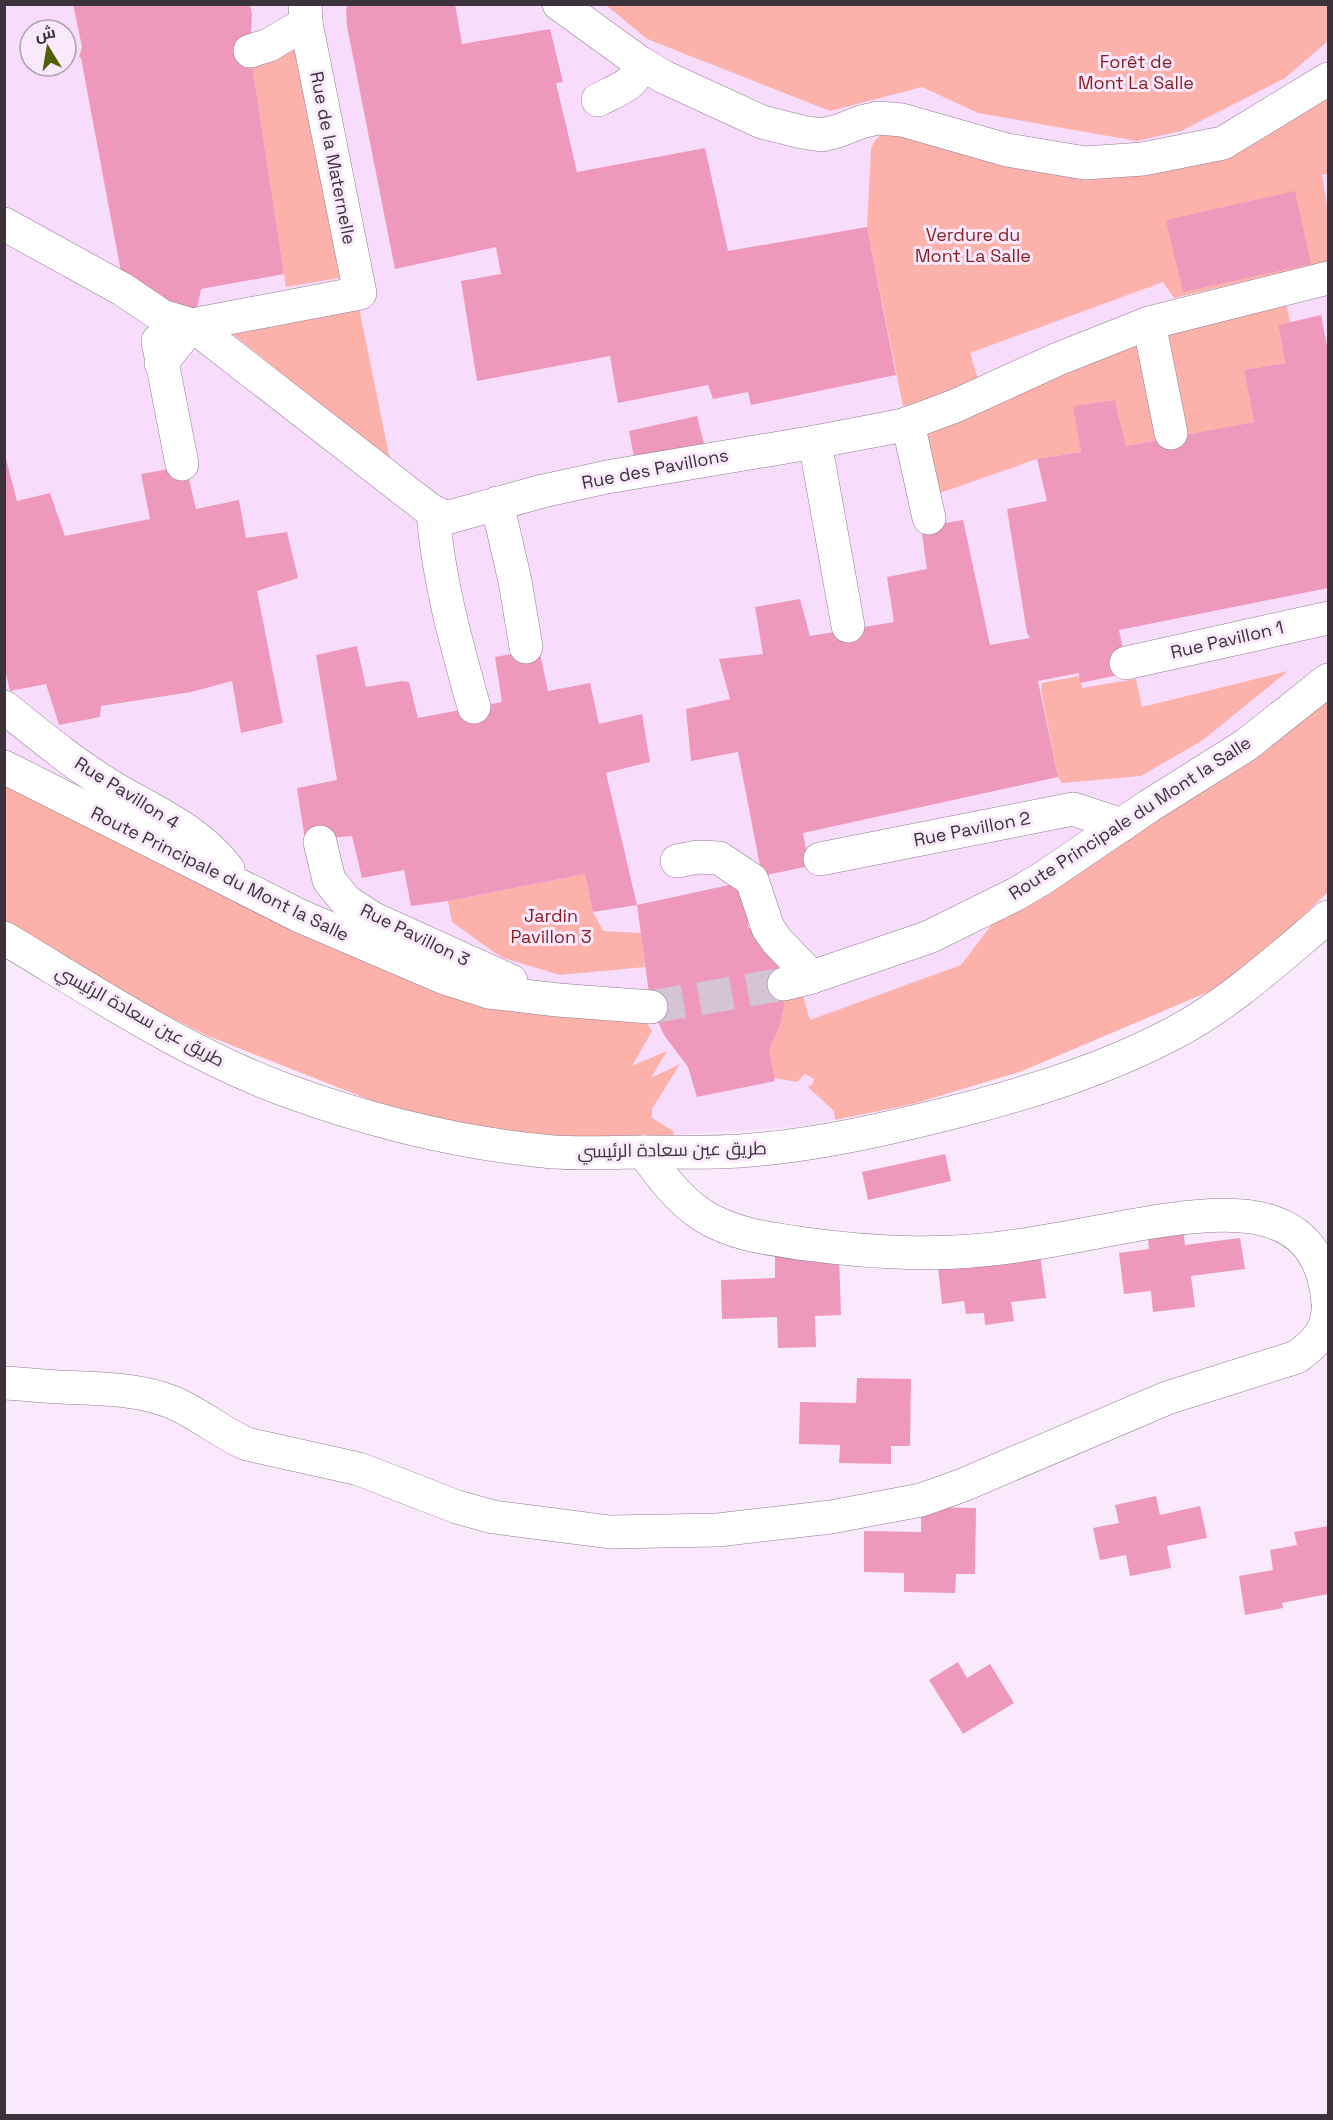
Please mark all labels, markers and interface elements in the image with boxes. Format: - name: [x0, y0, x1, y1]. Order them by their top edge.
- north arrow: [18, 18, 78, 78]
- text: ش: [33, 22, 57, 46]
- park label: Forêt de Mont La Salle: [1078, 50, 1194, 94]
- street label: Rue de la Maternelle: [305, 69, 362, 246]
- park label: Verdure du Mont La Salle: [915, 223, 1031, 267]
- street label: Rue des Pavillons: [580, 443, 730, 494]
- street label: Rue Pavillon 1: [1168, 615, 1286, 664]
- street label: Route Principale du Mont la Salle: [1004, 730, 1255, 905]
- street label: Rue Pavillon 4: [71, 751, 184, 834]
- street label: Route Principale du Mont la Salle: [87, 801, 353, 946]
- street label: Rue Pavillon 2: [911, 806, 1032, 851]
- street label: Rue Pavillon 3: [357, 898, 474, 971]
- park label: Jardin Pavillon 3: [510, 904, 592, 948]
- street label: طريق عين سعادة الرئيسي: [51, 960, 229, 1073]
- street label: طريق عين سعادة الرئيسي: [577, 1136, 767, 1165]

